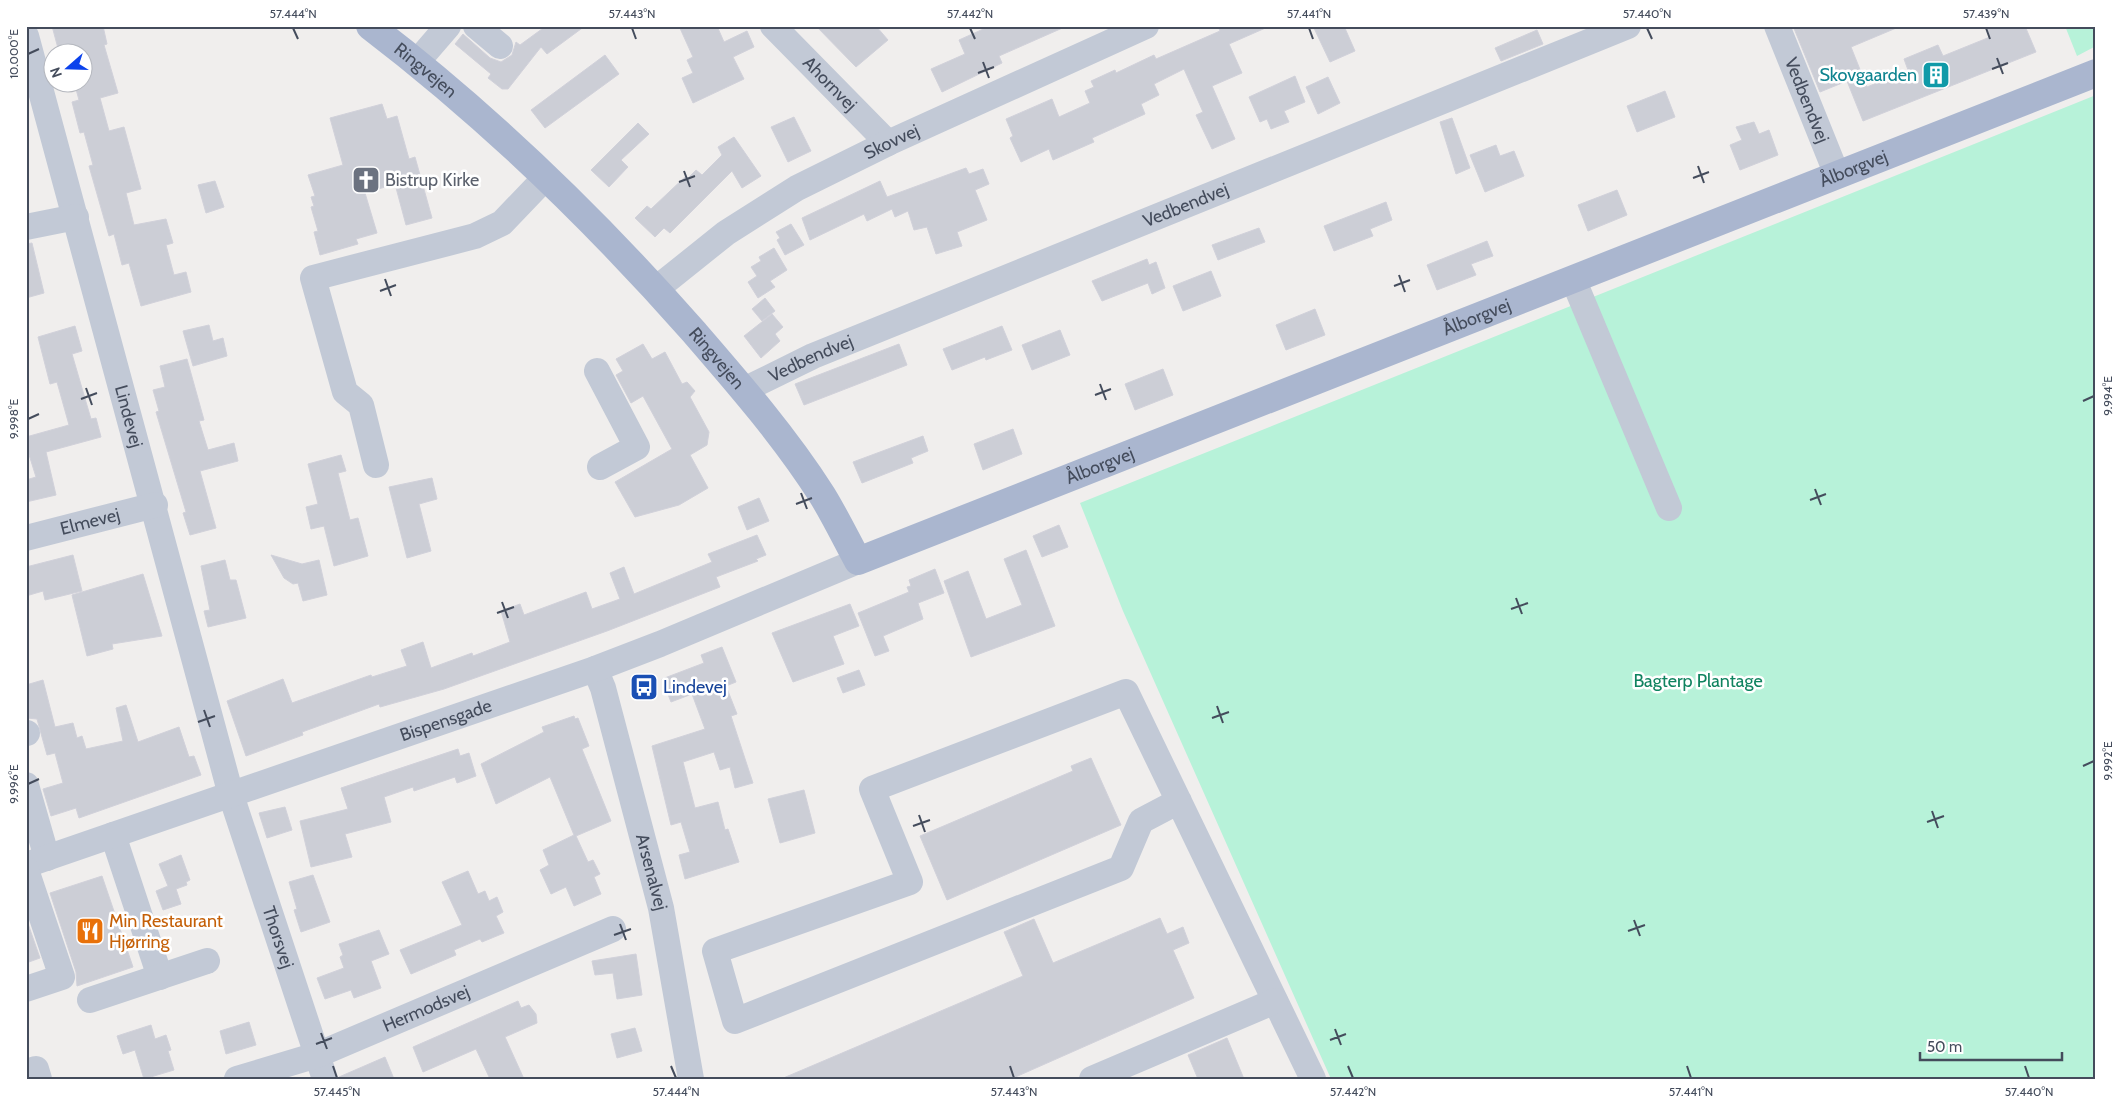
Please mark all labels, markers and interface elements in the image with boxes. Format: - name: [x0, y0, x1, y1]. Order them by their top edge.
- text: 57.444°N: [269, 6, 317, 21]
- text: 57.443°N: [609, 6, 655, 21]
- text: 57.442°N: [947, 6, 993, 21]
- text: 57.441°N: [1287, 6, 1331, 21]
- text: 57.440°N: [1623, 6, 1671, 21]
- text: 57.439°N: [1963, 6, 2009, 21]
- text: 10.000°E: [6, 29, 21, 79]
- street label: Ringvejen: [390, 38, 461, 102]
- north arrow: [42, 42, 92, 92]
- street label: Ahornvej: [798, 52, 861, 116]
- street label: Vedbendvej: [1780, 54, 1834, 146]
- building icon: Skovgaarden: [1921, 60, 1951, 90]
- place label: Skovgaarden: [1819, 64, 1917, 86]
- text: N: [46, 65, 66, 80]
- street label: Skovvej: [860, 119, 923, 164]
- street label: Ålborgvej: [1816, 145, 1891, 192]
- church icon: Bistrup Kirke: [351, 165, 381, 195]
- place label: Bistrup Kirke: [385, 169, 479, 191]
- street label: Vedbendvej: [1140, 178, 1232, 232]
- street label: Ålborgvej: [1439, 294, 1514, 340]
- street label: Ringvejen: [684, 323, 749, 394]
- street label: Vedbendvej: [765, 330, 856, 387]
- text: 9.994°E: [2100, 376, 2115, 416]
- street label: Lindevej: [110, 383, 148, 450]
- text: 9.998°E: [6, 399, 21, 439]
- street label: Ålborgvej: [1063, 442, 1137, 489]
- street label: Elmevej: [58, 503, 122, 540]
- park label: Bagterp Plantage: [1633, 670, 1763, 692]
- bus stop icon: Lindevej: [629, 672, 659, 702]
- place label: Lindevej: [663, 676, 727, 698]
- street label: Bispensgade: [397, 694, 495, 746]
- text: 9.992°E: [2100, 741, 2115, 781]
- text: 9.996°E: [6, 764, 21, 804]
- street label: Arsenalvej: [631, 832, 672, 913]
- street label: Thorsvej: [258, 903, 299, 971]
- place label: Min Restaurant Hjørring: [109, 910, 223, 953]
- restaurant icon: Min Restaurant Hjørring: [75, 916, 105, 946]
- street label: Hermodsvej: [379, 980, 473, 1037]
- scale bar: [1920, 1030, 2062, 1062]
- text: 50 m: [1927, 1038, 1962, 1056]
- text: 57.445°N: [314, 1084, 360, 1099]
- text: 57.444°N: [652, 1084, 700, 1099]
- text: 57.443°N: [991, 1084, 1037, 1099]
- text: 57.442°N: [1330, 1084, 1376, 1099]
- text: 57.441°N: [1669, 1084, 1713, 1099]
- text: 57.440°N: [2005, 1084, 2053, 1099]

